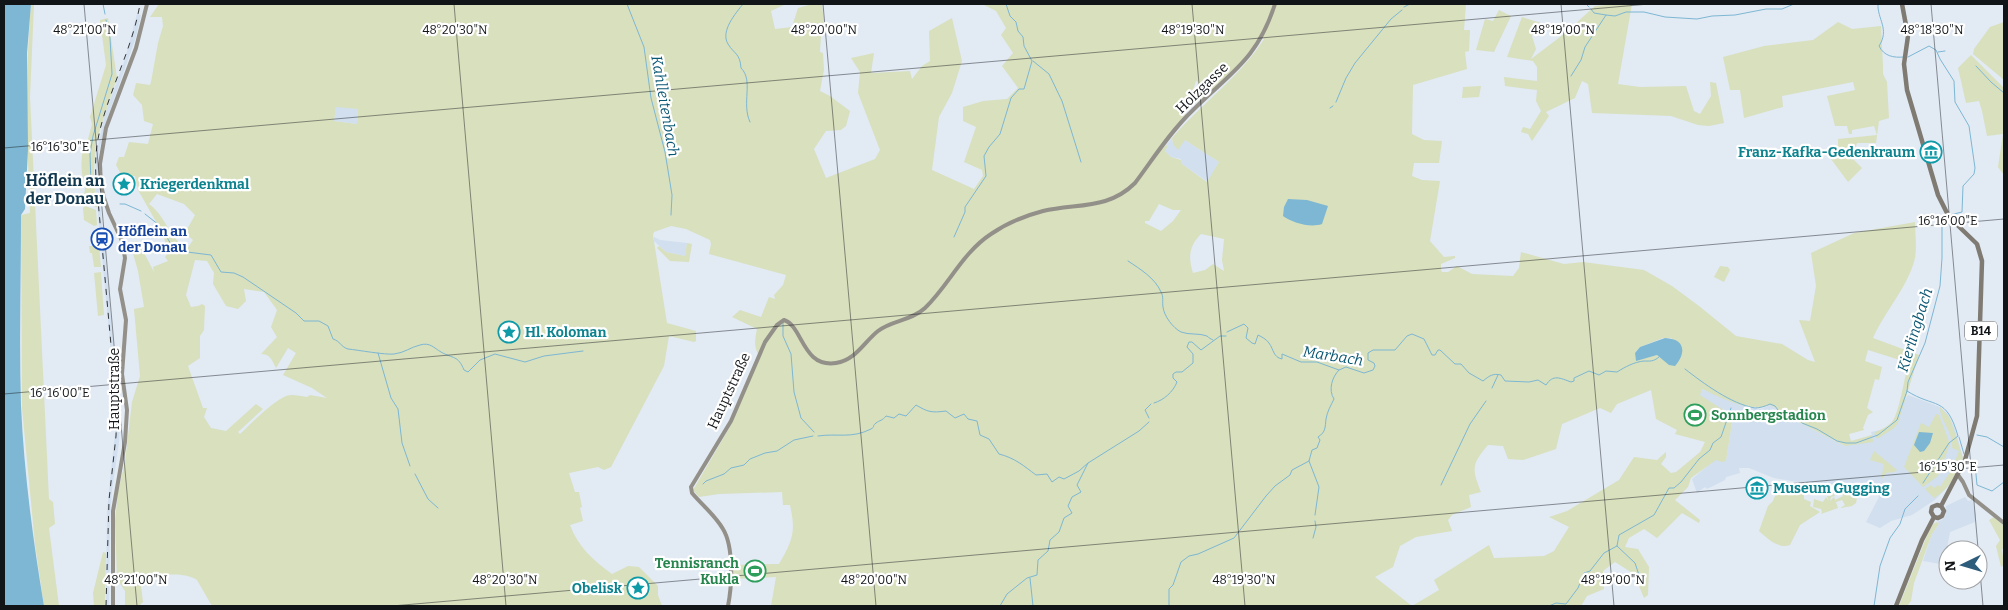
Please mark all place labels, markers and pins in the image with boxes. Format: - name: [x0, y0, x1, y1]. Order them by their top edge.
- museum icon: Franz-Kafka-Gedenkraum: [1919, 140, 1943, 164]
- place label: Franz-Kafka-Gedenkraum: [1738, 144, 1916, 161]
- place icon: Kriegerdenkmal: [112, 172, 136, 196]
- place label: Kriegerdenkmal: [140, 176, 250, 193]
- place label: Höflein an der Donau: [118, 223, 187, 256]
- station icon: Höflein an der Donau: [90, 227, 114, 251]
- place icon: Hl. Koloman: [497, 320, 521, 344]
- place label: Hl. Koloman: [525, 324, 606, 341]
- sports icon: Sonnbergstadion: [1683, 403, 1707, 427]
- place label: Sonnbergstadion: [1711, 407, 1826, 424]
- museum icon: Museum Gugging: [1745, 476, 1769, 500]
- place label: Museum Gugging: [1773, 480, 1890, 497]
- place label: Tennisranch Kukla: [655, 555, 739, 588]
- sports icon: Tennisranch Kukla: [743, 559, 767, 583]
- place icon: Obelisk: [626, 576, 650, 600]
- place label: Obelisk: [572, 580, 623, 597]

